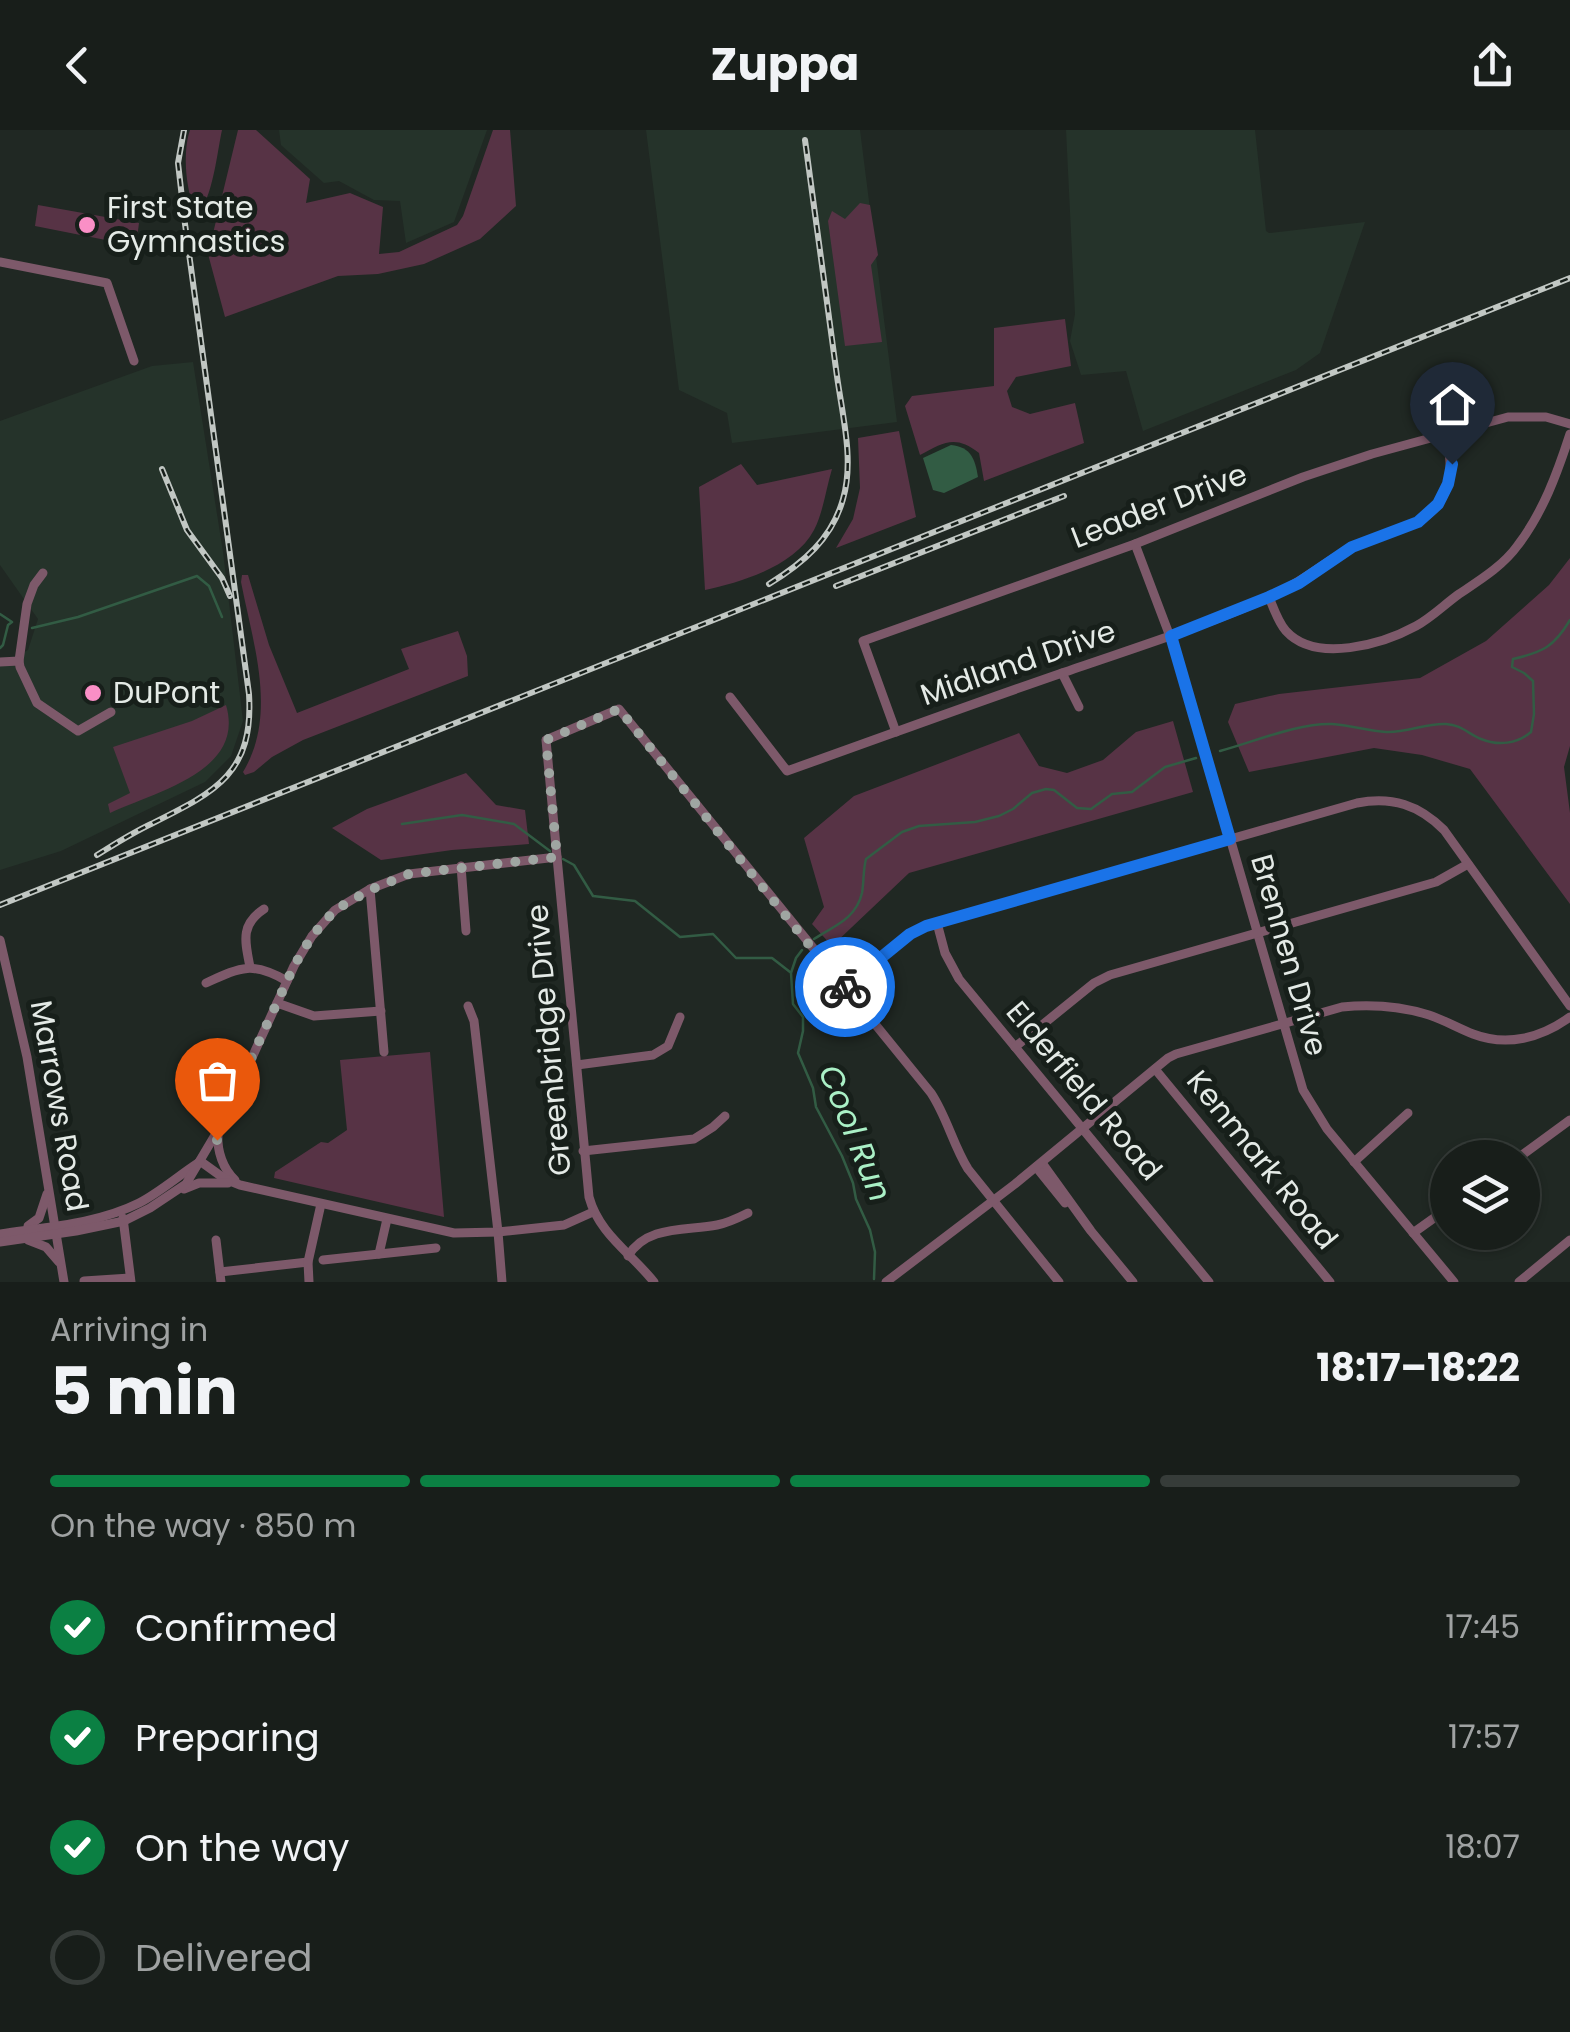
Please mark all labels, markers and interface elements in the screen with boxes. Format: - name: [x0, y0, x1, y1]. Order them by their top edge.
- text: Zuppa: [711, 33, 859, 96]
- icon: back: [50, 38, 105, 93]
- icon: share: [1465, 38, 1520, 93]
- place label: First State Gymnastics: [107, 186, 285, 263]
- marker: First State Gymnastics: [76, 214, 98, 236]
- pin: [1410, 362, 1495, 465]
- icon: home: [1425, 377, 1480, 432]
- street label: Leader Drive: [1065, 452, 1253, 559]
- street label: Midland Drive: [914, 609, 1121, 716]
- place label: DuPont: [113, 671, 220, 714]
- marker: DuPont: [82, 682, 104, 704]
- street label: Brennen Drive: [1240, 849, 1339, 1061]
- street label: Greenbridge Drive: [515, 903, 582, 1177]
- courier: [795, 937, 895, 1037]
- icon: bike: [818, 960, 873, 1015]
- street label: Elderfield Road: [996, 992, 1172, 1190]
- street label: Marrows Road: [20, 997, 99, 1215]
- pin: [175, 1038, 260, 1141]
- icon: bag: [190, 1053, 245, 1108]
- water label: Cool Run: [808, 1058, 903, 1208]
- street label: Kenmark Road: [1177, 1061, 1348, 1259]
- map controls: [1430, 1140, 1540, 1250]
- button: layers: [1430, 1140, 1540, 1250]
- text: Arriving in: [50, 1307, 208, 1352]
- text: 18:17–18:22: [1316, 1341, 1520, 1394]
- text: 5 min: [50, 1346, 238, 1437]
- text: On the way · 850 m: [50, 1503, 356, 1548]
- icon: check: [50, 1600, 105, 1655]
- text: Confirmed: [135, 1601, 337, 1654]
- text: 17:45: [1445, 1604, 1520, 1649]
- icon: check: [50, 1710, 105, 1765]
- text: Preparing: [135, 1711, 320, 1764]
- text: 17:57: [1448, 1714, 1520, 1759]
- icon: check: [50, 1820, 105, 1875]
- text: On the way: [135, 1821, 349, 1874]
- text: 18:07: [1445, 1824, 1520, 1869]
- text: Delivered: [135, 1931, 312, 1984]

